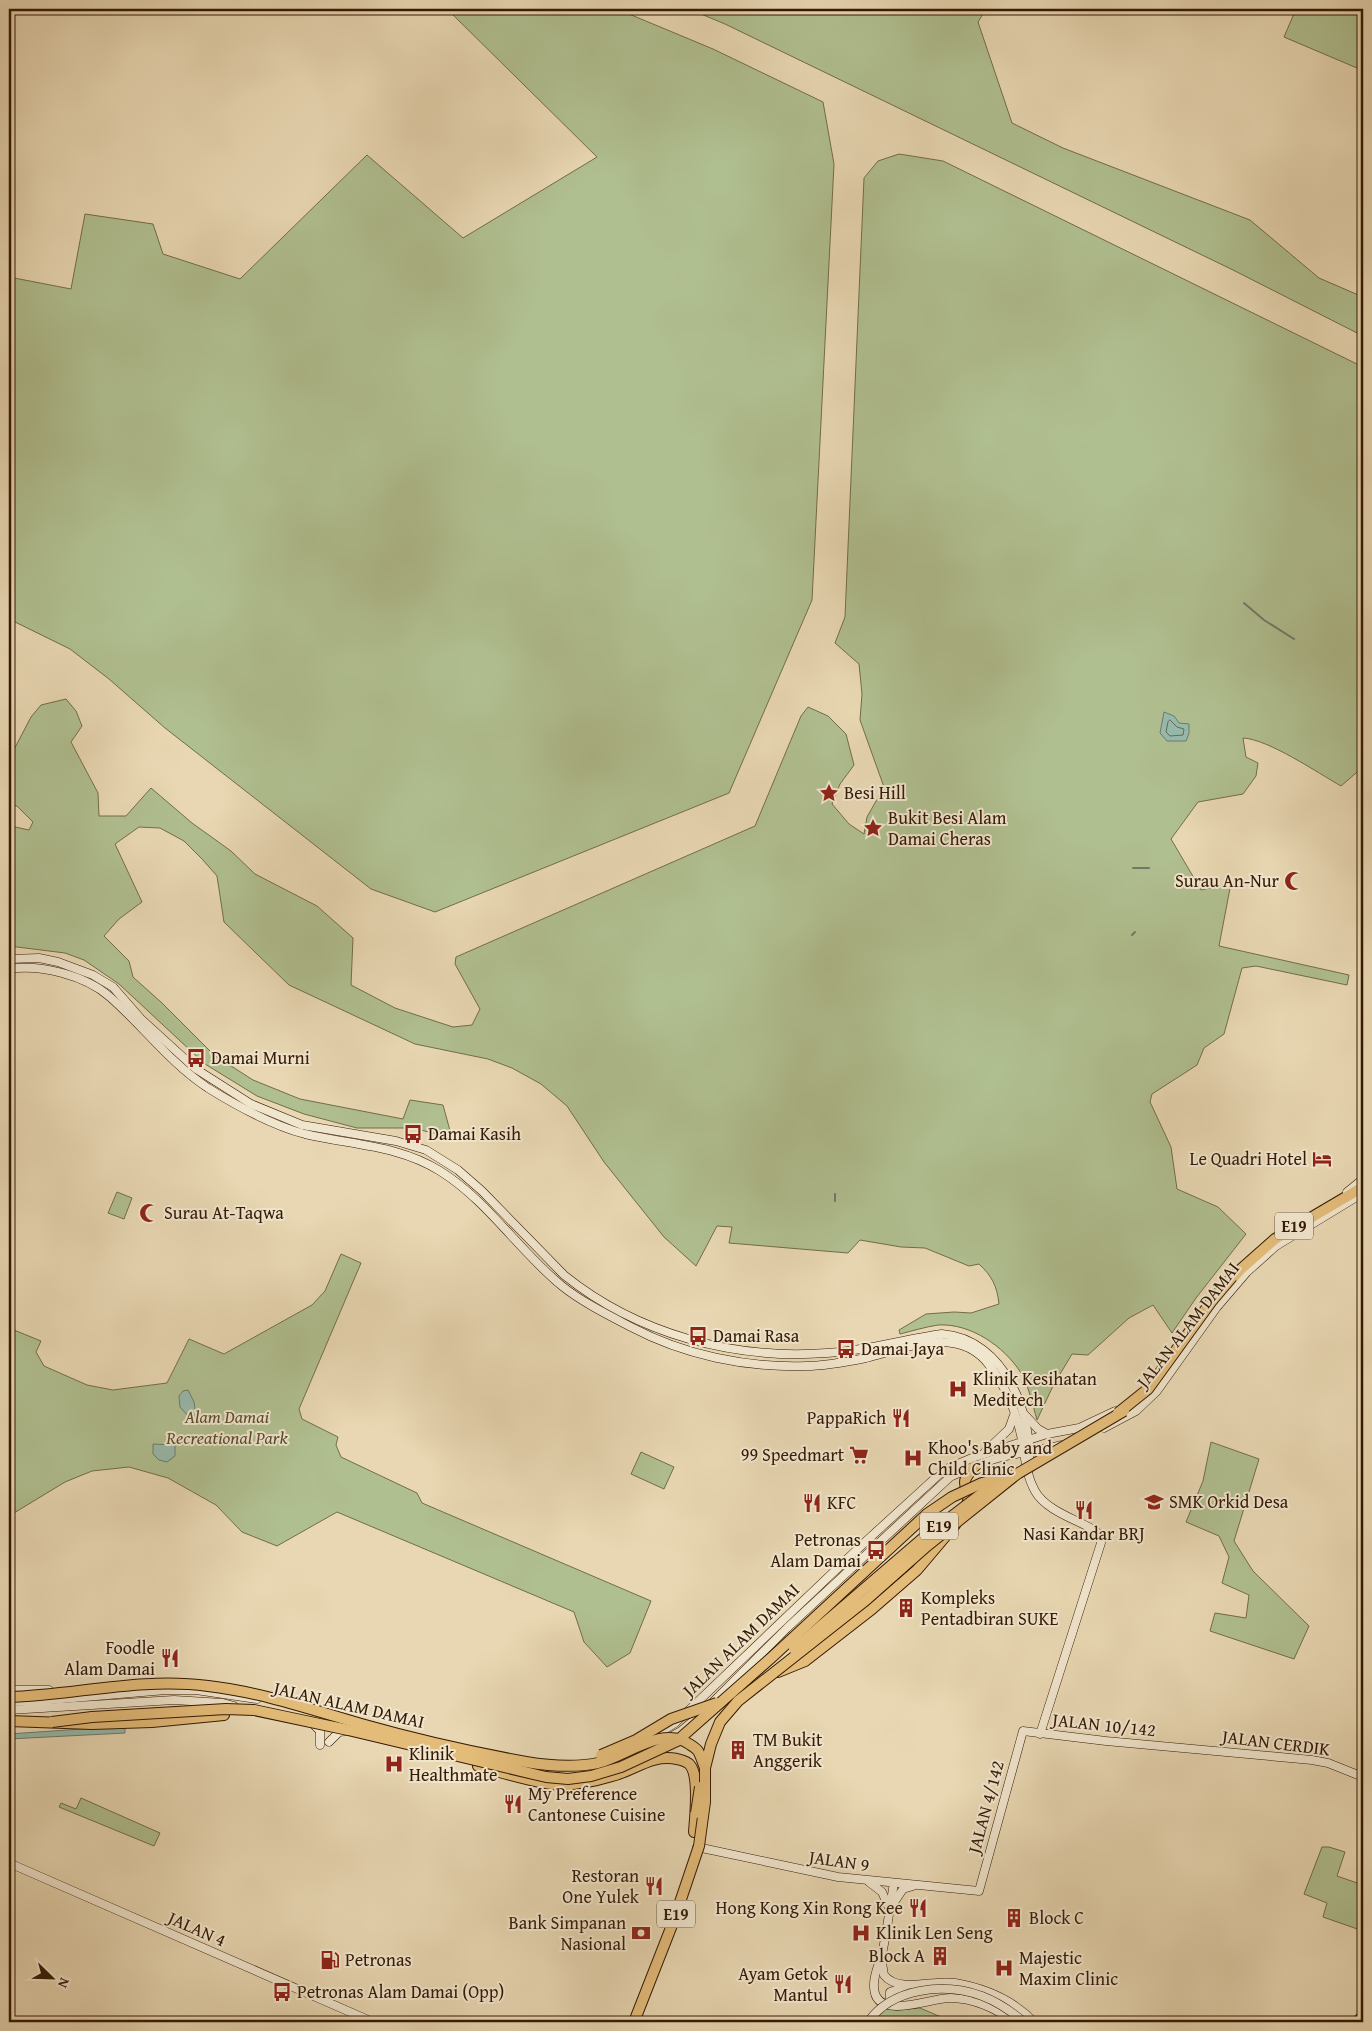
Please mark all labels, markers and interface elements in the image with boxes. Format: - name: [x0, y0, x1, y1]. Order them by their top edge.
- place label: Besi Hill: [844, 779, 906, 806]
- place icon: Besi Hill: [818, 782, 840, 804]
- place label: Bukit Besi Alam Damai Cheras: [888, 804, 1007, 852]
- place icon: Bukit Besi Alam Damai Cheras: [862, 817, 884, 839]
- place label: Surau An-Nur: [1175, 867, 1280, 894]
- mosque icon: Surau An-Nur: [1283, 870, 1305, 892]
- place label: Damai Murni: [211, 1044, 310, 1071]
- bus stop icon: Damai Murni: [185, 1047, 207, 1069]
- place label: Damai Kasih: [428, 1120, 521, 1147]
- bus stop icon: Damai Kasih: [402, 1123, 424, 1145]
- place label: Le Quadri Hotel: [1190, 1145, 1307, 1172]
- hotel icon: Le Quadri Hotel: [1311, 1148, 1333, 1170]
- place label: Surau At-Taqwa: [164, 1199, 284, 1226]
- mosque icon: Surau At-Taqwa: [138, 1202, 160, 1224]
- road number: E19: [1275, 1212, 1313, 1240]
- street label: JALAN ALAM DAMAI: [1128, 1256, 1246, 1395]
- place label: Damai Rasa: [713, 1322, 800, 1349]
- bus stop icon: Damai Rasa: [687, 1325, 709, 1347]
- place label: Damai Jaya: [861, 1335, 945, 1362]
- bus stop icon: Damai Jaya: [835, 1338, 857, 1360]
- place label: Klinik Kesihatan Meditech: [973, 1365, 1097, 1413]
- hospital icon: Klinik Kesihatan Meditech: [947, 1378, 969, 1400]
- park label: Alam Damai Recreational Park: [165, 1403, 288, 1451]
- place label: PappaRich: [807, 1404, 886, 1431]
- restaurant icon: PappaRich: [890, 1407, 912, 1429]
- place label: Khoo's Baby and Child Clinic: [928, 1434, 1052, 1482]
- place label: 99 Speedmart: [741, 1441, 845, 1468]
- supermarket icon: 99 Speedmart: [848, 1444, 870, 1466]
- hospital icon: Khoo's Baby and Child Clinic: [902, 1447, 924, 1469]
- place label: SMK Orkid Desa: [1169, 1488, 1289, 1515]
- place label: KFC: [827, 1489, 856, 1516]
- school or university icon: SMK Orkid Desa: [1143, 1491, 1165, 1513]
- restaurant icon: KFC: [801, 1492, 823, 1514]
- restaurant icon: Nasi Kandar BRJ: [1073, 1499, 1095, 1521]
- road number: E19: [920, 1512, 958, 1540]
- place label: Nasi Kandar BRJ: [1023, 1520, 1145, 1547]
- place label: Petronas Alam Damai: [770, 1526, 861, 1574]
- bus stop icon: Petronas Alam Damai: [865, 1539, 887, 1561]
- street label: JALAN ALAM DAMAI: [674, 1576, 805, 1704]
- place label: Kompleks Pentadbiran SUKE: [921, 1584, 1058, 1632]
- building icon: Kompleks Pentadbiran SUKE: [895, 1597, 917, 1619]
- place label: Foodle Alam Damai: [64, 1634, 155, 1682]
- restaurant icon: Foodle Alam Damai: [159, 1647, 181, 1669]
- street label: JALAN ALAM DAMAI: [269, 1674, 427, 1735]
- street label: JALAN 10/142: [1049, 1705, 1157, 1743]
- street label: JALAN CERDIK: [1219, 1722, 1332, 1763]
- place label: TM Bukit Anggerik: [753, 1726, 823, 1774]
- building icon: TM Bukit Anggerik: [727, 1739, 749, 1761]
- place label: Klinik Healthmate: [409, 1740, 497, 1788]
- hospital icon: Klinik Healthmate: [383, 1753, 405, 1775]
- street label: JALAN 4/142: [960, 1757, 1011, 1858]
- place label: My Preference Cantonese Cuisine: [528, 1780, 665, 1828]
- restaurant icon: My Preference Cantonese Cuisine: [502, 1793, 524, 1815]
- street label: JALAN 9: [805, 1843, 871, 1878]
- place label: Restoran One Yulek: [562, 1862, 640, 1910]
- restaurant icon: Restoran One Yulek: [643, 1875, 665, 1897]
- place label: Hong Kong Xin Rong Kee: [716, 1894, 903, 1921]
- restaurant icon: Hong Kong Xin Rong Kee: [907, 1897, 929, 1919]
- road number: E19: [657, 1900, 695, 1928]
- street label: JALAN 4: [162, 1903, 230, 1953]
- place label: Block C: [1029, 1904, 1084, 1931]
- building icon: Block C: [1003, 1907, 1025, 1929]
- place label: Bank Simpanan Nasional: [509, 1909, 626, 1957]
- place label: Klinik Len Seng: [876, 1919, 993, 1946]
- bank icon: Bank Simpanan Nasional: [630, 1922, 652, 1944]
- hospital icon: Klinik Len Seng: [850, 1922, 872, 1944]
- place label: Block A: [869, 1942, 925, 1969]
- place label: Majestic Maxim Clinic: [1019, 1944, 1118, 1992]
- building icon: Block A: [929, 1945, 951, 1967]
- place label: Petronas: [345, 1946, 412, 1973]
- fuel station icon: Petronas: [319, 1949, 341, 1971]
- north arrow: [28, 1954, 78, 2004]
- hospital icon: Majestic Maxim Clinic: [993, 1957, 1015, 1979]
- place label: Ayam Getok Mantul: [738, 1960, 829, 2008]
- restaurant icon: Ayam Getok Mantul: [832, 1973, 854, 1995]
- text: N: [53, 1975, 75, 1992]
- place label: Petronas Alam Damai (Opp): [297, 1978, 504, 2005]
- bus stop icon: Petronas Alam Damai (Opp): [271, 1981, 293, 2003]

